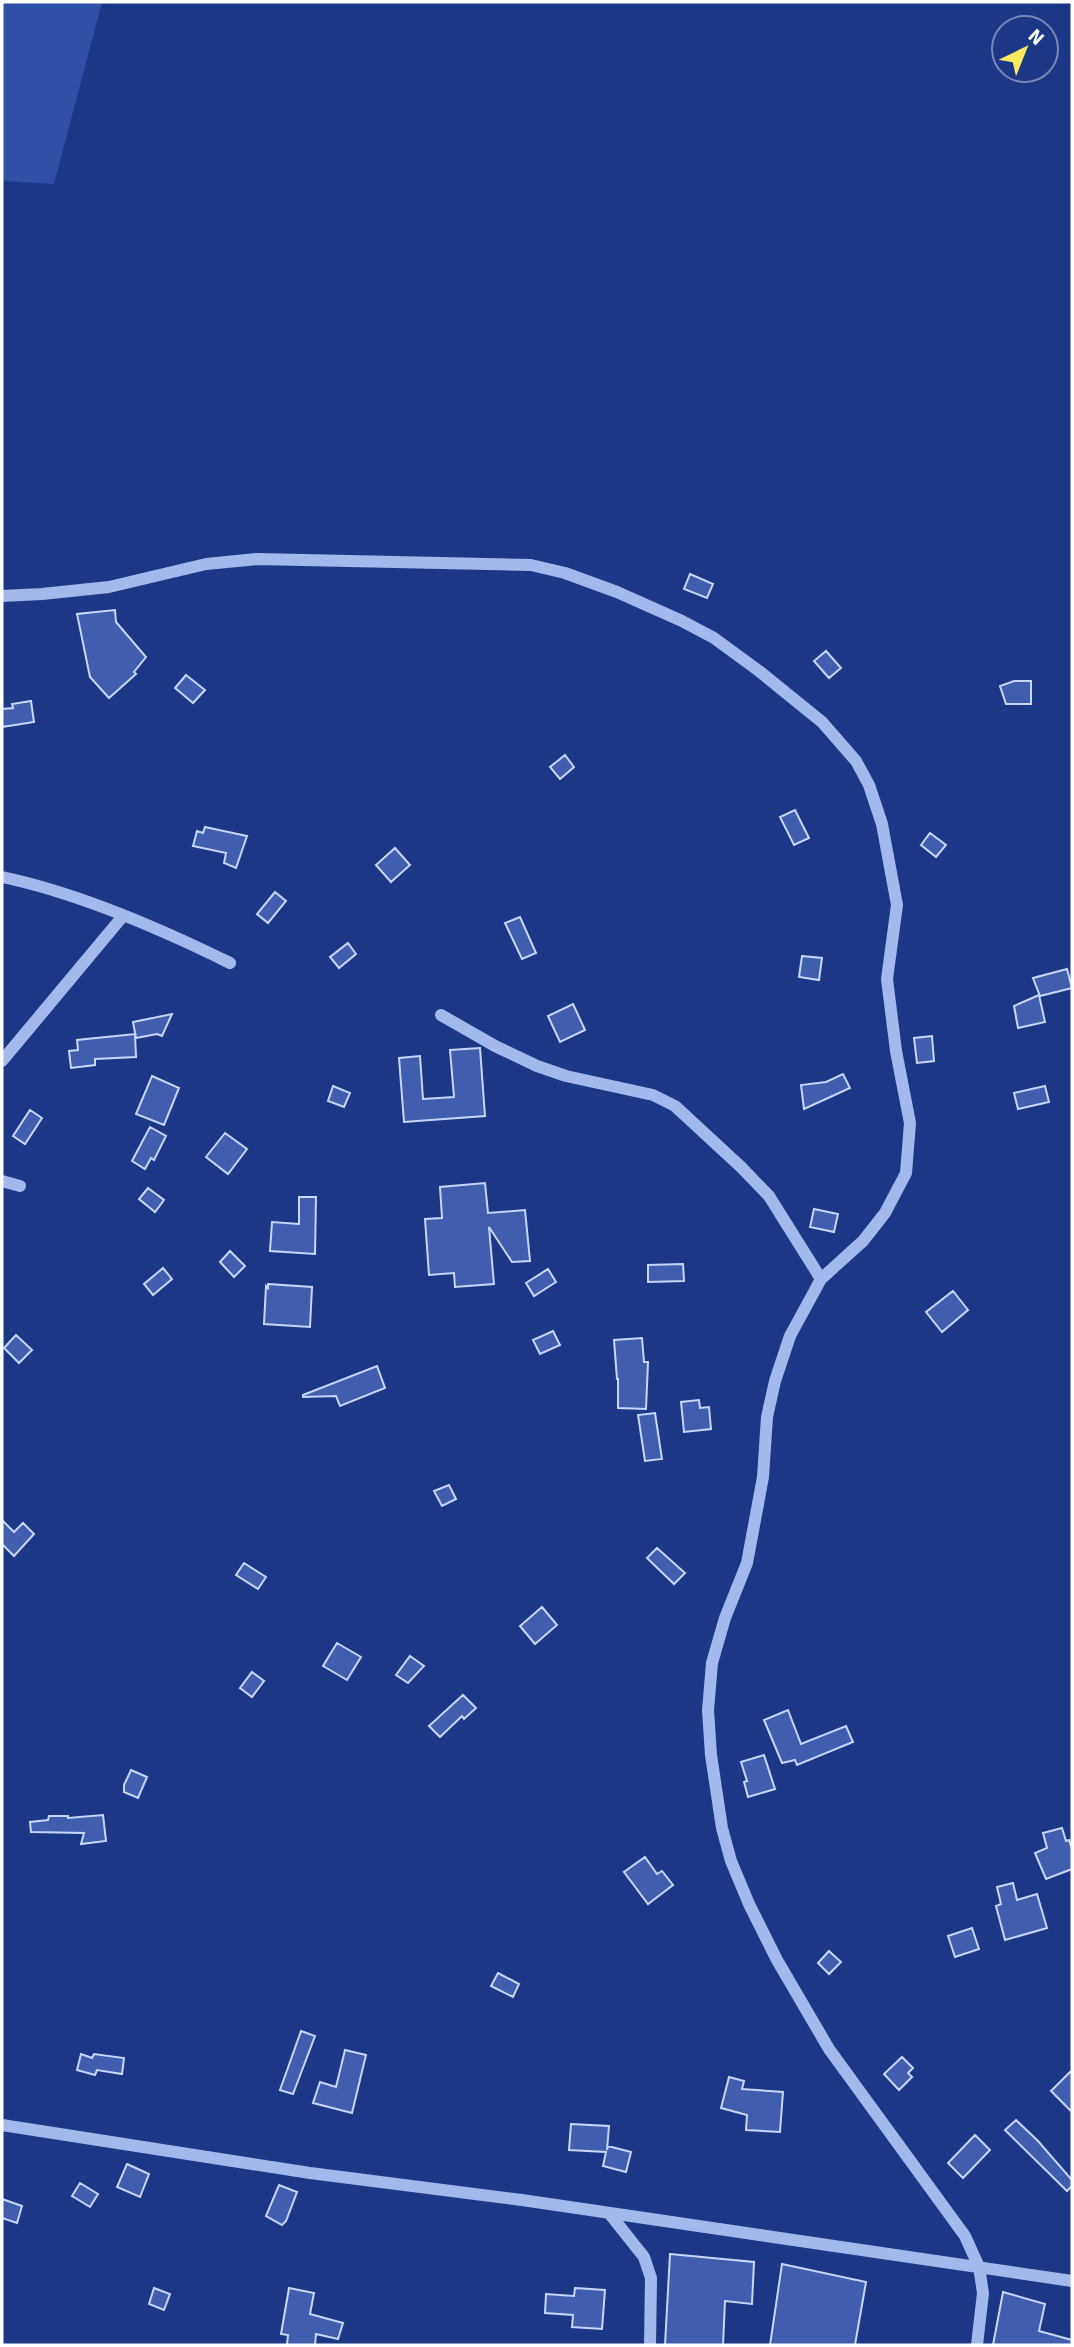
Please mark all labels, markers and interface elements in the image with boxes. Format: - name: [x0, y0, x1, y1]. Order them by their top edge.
- north arrow: [990, 14, 1060, 84]
- text: N: [1023, 24, 1049, 51]

